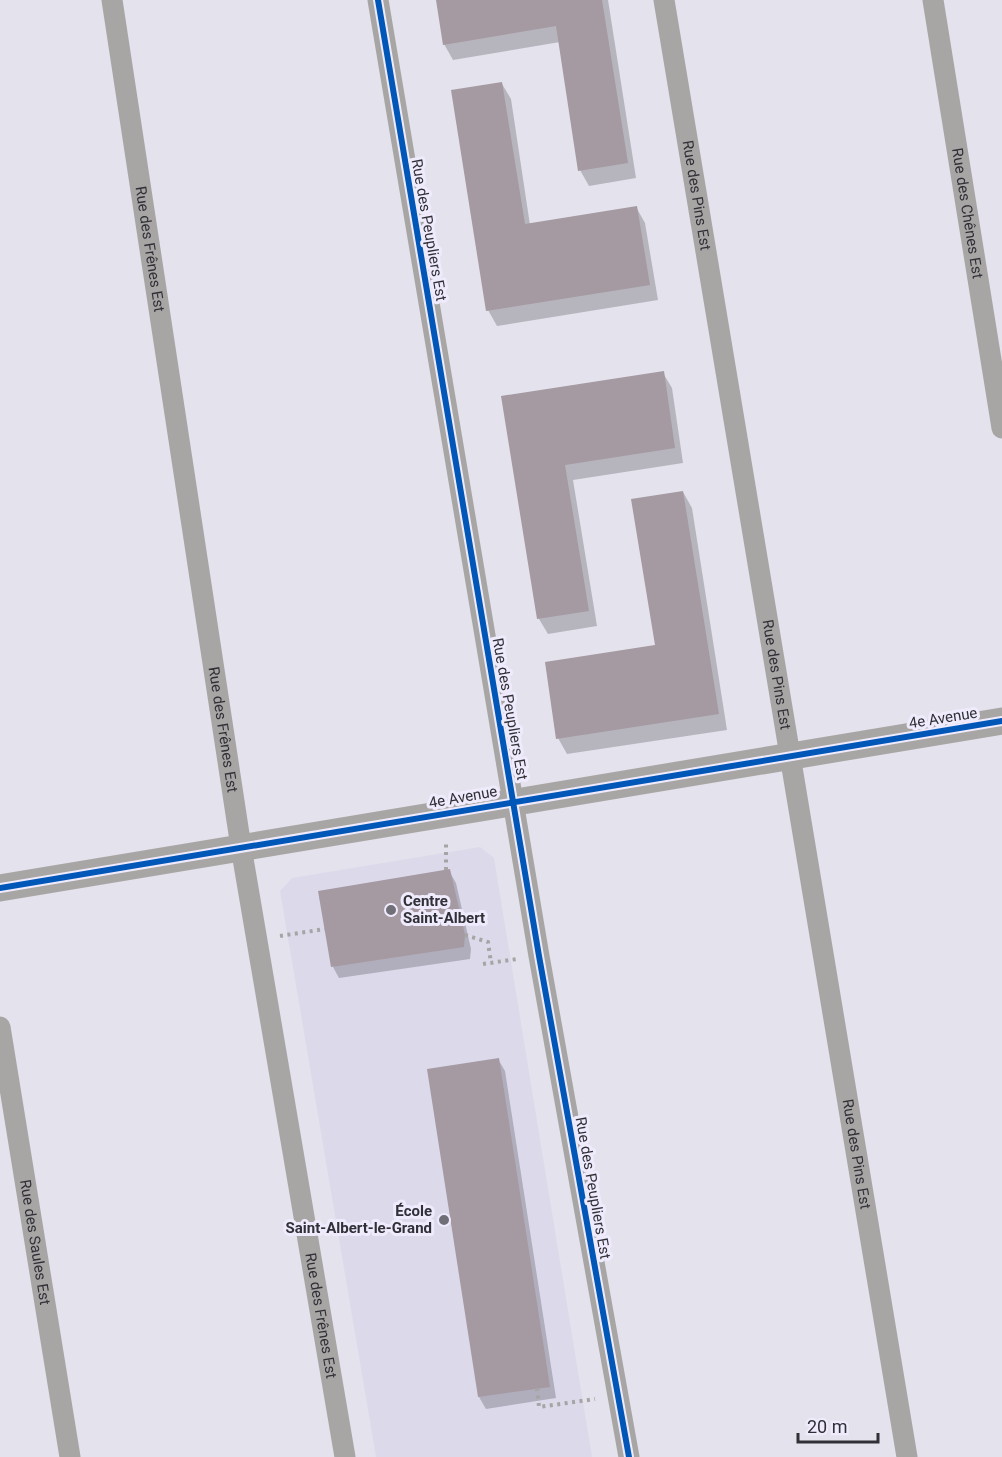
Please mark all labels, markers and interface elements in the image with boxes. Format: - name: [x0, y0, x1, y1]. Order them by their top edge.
- street label: Rue des Pins Est: [679, 139, 715, 252]
- street label: Rue des Chênes Est: [948, 147, 987, 280]
- street label: Rue des Peupliers Est: [408, 158, 450, 303]
- street label: Rue des Frênes Est: [131, 185, 168, 313]
- street label: Rue des Pins Est: [758, 618, 795, 731]
- street label: Rue des Peupliers Est: [489, 637, 531, 782]
- street label: Rue des Frênes Est: [205, 665, 242, 794]
- street label: 4e Avenue: [907, 704, 979, 732]
- street label: 4e Avenue: [427, 782, 499, 812]
- place label: Centre Saint-Albert: [403, 892, 485, 927]
- marker: Centre Saint-Albert: [384, 903, 398, 917]
- street label: Rue des Pins Est: [838, 1098, 875, 1210]
- street label: Rue des Peupliers Est: [572, 1116, 614, 1261]
- street label: Rue des Saules Est: [16, 1178, 54, 1306]
- place label: École Saint-Albert-le-Grand: [286, 1202, 432, 1237]
- marker: École Saint-Albert-le-Grand: [437, 1213, 451, 1227]
- street label: Rue des Frênes Est: [301, 1251, 340, 1380]
- scale bar: [798, 1406, 878, 1444]
- text: 20 m: [807, 1416, 847, 1437]

